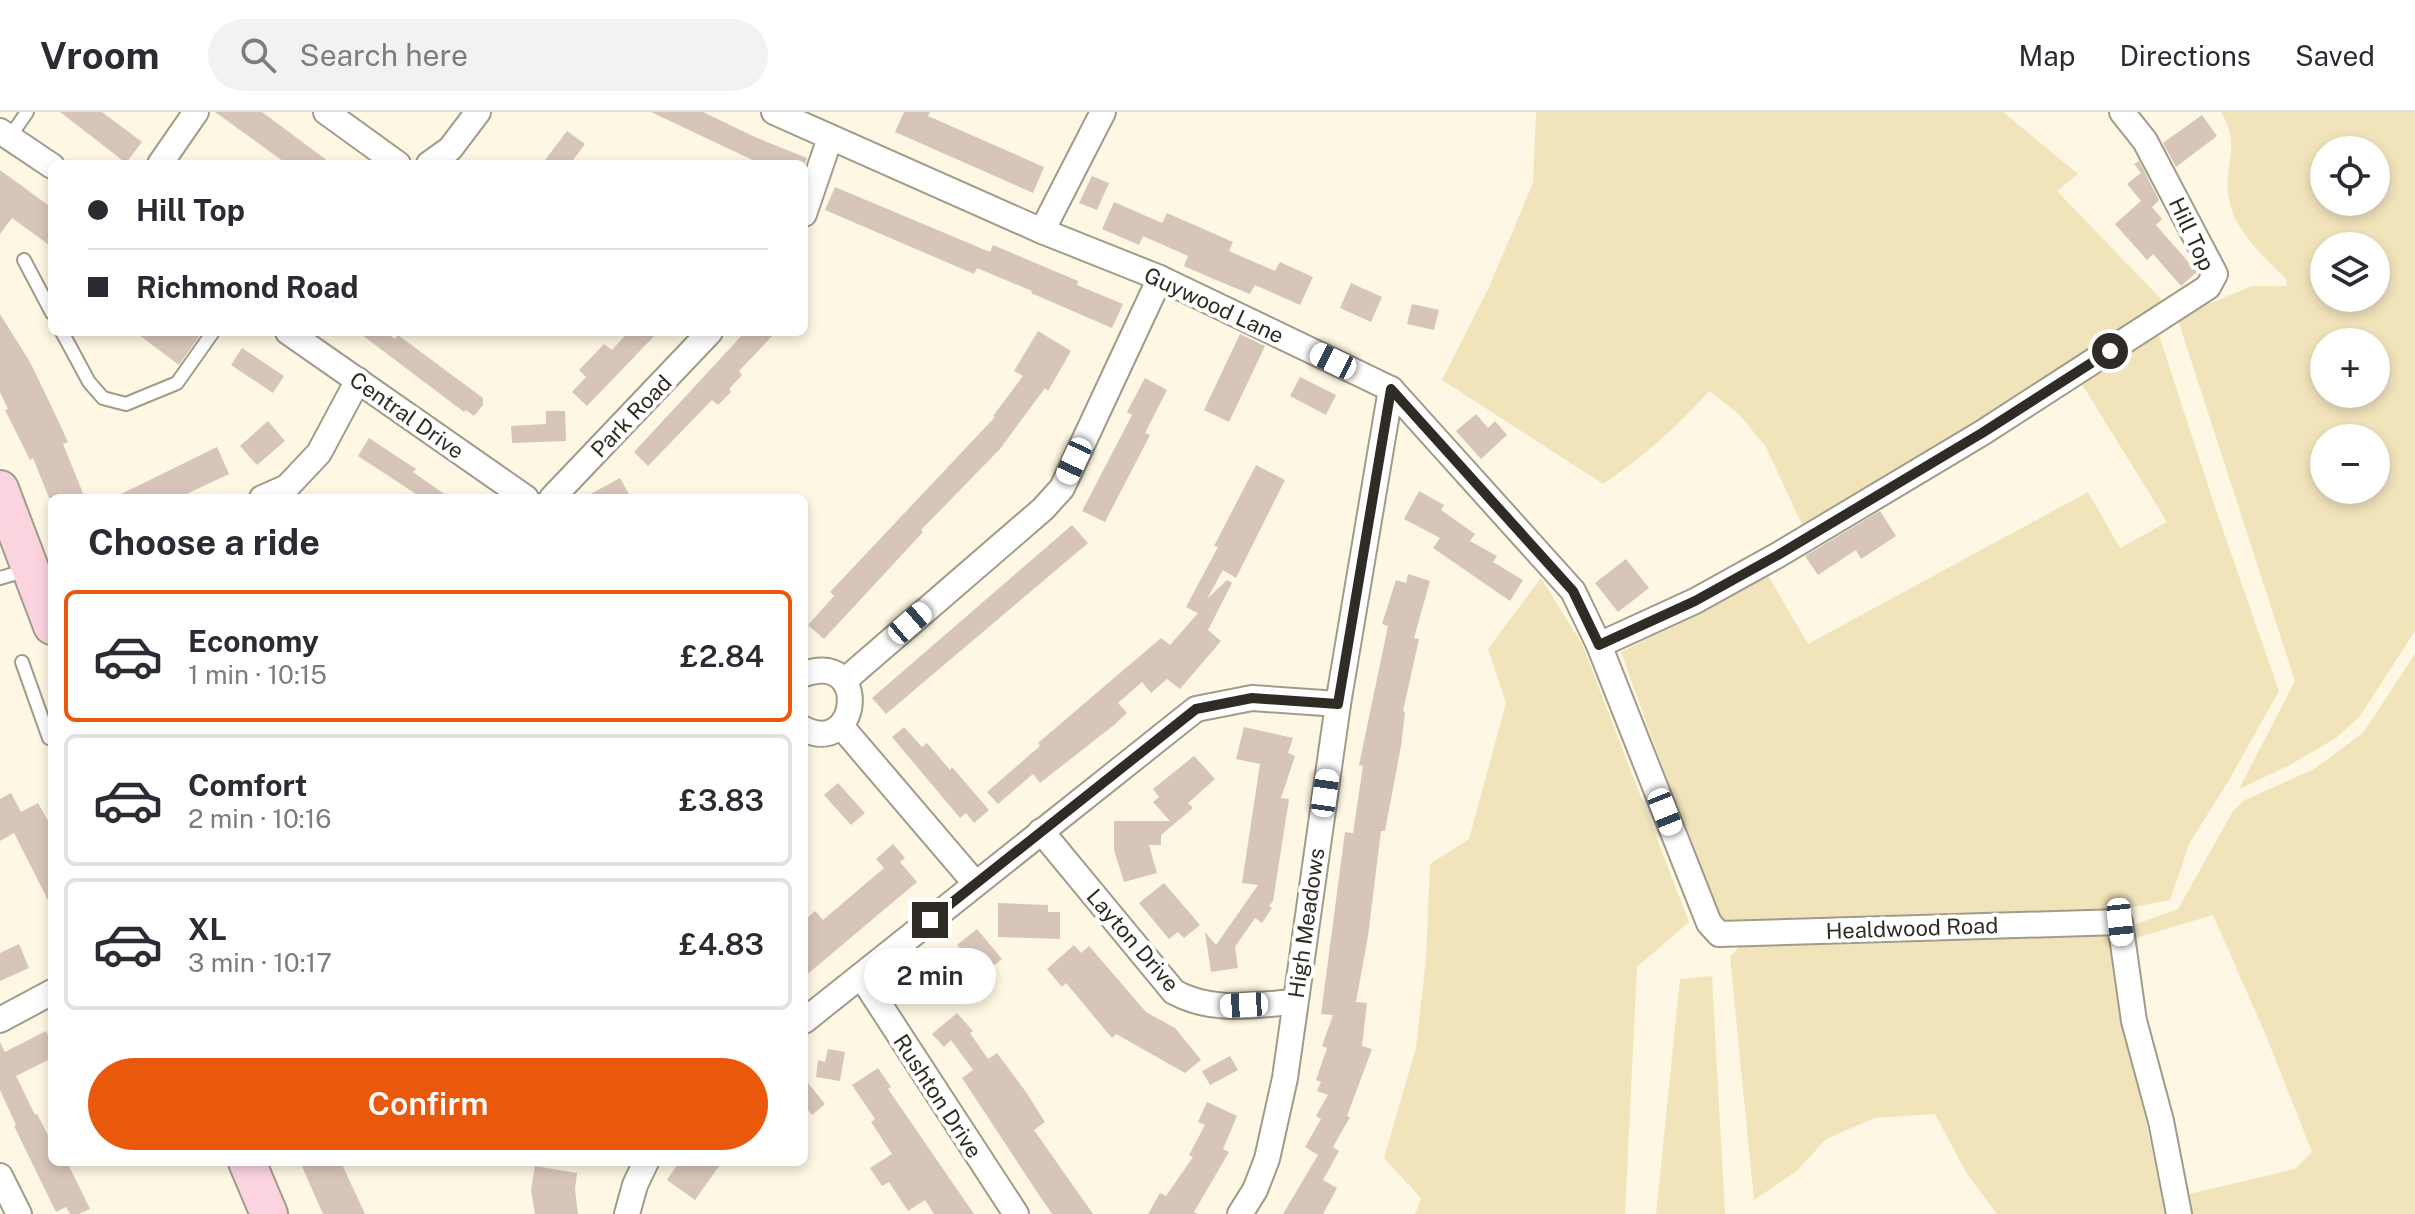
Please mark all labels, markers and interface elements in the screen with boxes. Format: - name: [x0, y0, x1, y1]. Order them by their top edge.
- search box: [208, 19, 768, 91]
- text: Vroom: [40, 33, 160, 78]
- icon: search: [236, 33, 280, 77]
- text: Search here: [300, 37, 468, 73]
- text: Map: [2019, 39, 2075, 72]
- text: Directions: [2119, 39, 2251, 72]
- text: Saved: [2295, 39, 2375, 72]
- map controls: [2310, 136, 2390, 504]
- button: locate: [2310, 136, 2390, 216]
- text: Hill Top: [136, 192, 245, 228]
- street label: Hill Top: [2164, 193, 2220, 275]
- button: layers: [2310, 232, 2390, 312]
- street label: Guywood Lane: [1140, 261, 1288, 349]
- text: Richmond Road: [136, 269, 359, 305]
- button: +: [2310, 328, 2390, 408]
- route start: [2092, 333, 2128, 369]
- car: [1306, 340, 1360, 382]
- street label: Central Drive: [345, 366, 469, 464]
- street label: Park Road: [585, 369, 677, 463]
- button: −: [2310, 424, 2390, 504]
- car: [1053, 434, 1095, 488]
- text: Choose a ride: [88, 521, 320, 563]
- car: [884, 598, 936, 648]
- icon: car: [92, 620, 164, 692]
- text: Economy: [188, 623, 319, 659]
- text: £2.84: [680, 638, 764, 674]
- text: 1 min · 10:15: [188, 659, 327, 690]
- icon: car: [92, 764, 164, 836]
- text: Comfort: [188, 767, 307, 803]
- car: [1310, 768, 1340, 818]
- text: £3.83: [679, 782, 764, 818]
- car: [1645, 785, 1685, 839]
- text: 2 min · 10:16: [188, 803, 331, 834]
- street label: High Meadows: [1283, 846, 1329, 1000]
- street label: Layton Drive: [1081, 883, 1185, 997]
- car: [2106, 897, 2134, 947]
- route end: [912, 902, 948, 938]
- icon: car: [92, 908, 164, 980]
- text: XL: [188, 911, 227, 947]
- street label: Healdwood Road: [1825, 912, 1999, 944]
- text: £4.83: [679, 926, 764, 962]
- text: 3 min · 10:17: [188, 947, 332, 978]
- callout: 2 min: [864, 948, 996, 1004]
- text: 2 min: [896, 960, 964, 991]
- car: [1219, 992, 1269, 1018]
- street label: Rushton Drive: [888, 1029, 988, 1163]
- button: Confirm: [88, 1058, 768, 1150]

